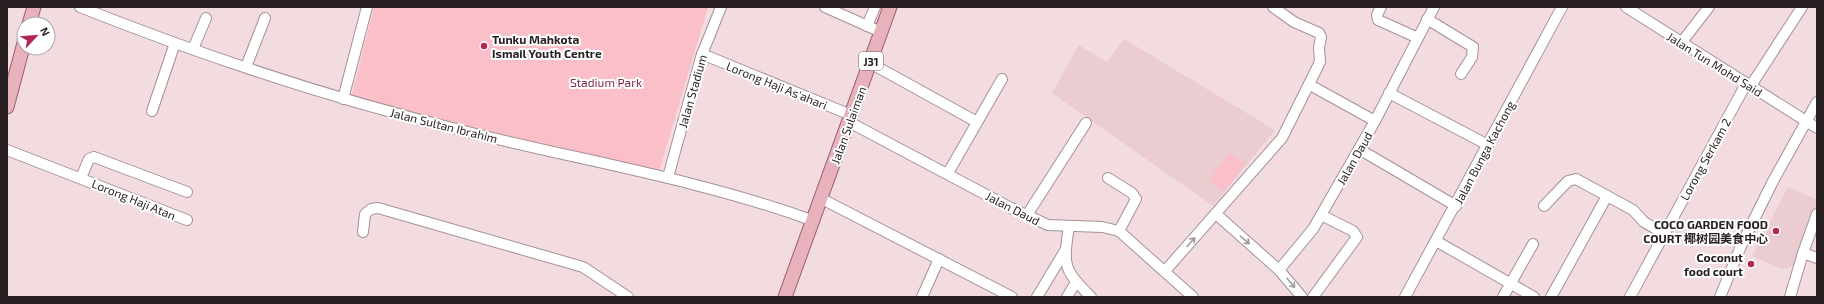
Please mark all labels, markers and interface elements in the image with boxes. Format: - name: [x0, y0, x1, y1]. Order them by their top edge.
- north arrow: [16, 16, 56, 56]
- text: N: [38, 25, 53, 38]
- street label: Jalan Tun Mohd Said: [1665, 29, 1765, 99]
- place label: Tunku Mahkota Ismail Youth Centre: [492, 32, 602, 60]
- marker: Tunku Mahkota Ismail Youth Centre: [479, 41, 489, 51]
- road number: J31: [859, 52, 883, 70]
- street label: Jalan Stadium: [675, 53, 709, 129]
- street label: Lorong Haji As'ahari: [724, 58, 830, 113]
- park label: Stadium Park: [570, 75, 642, 89]
- street label: Jalan Sulaiman: [828, 84, 868, 166]
- street label: Jalan Bunga Kachong: [1451, 98, 1517, 206]
- street label: Jalan Sultan Ibrahim: [389, 105, 499, 145]
- street label: Lorong Serkam 2: [1677, 115, 1733, 202]
- street label: Jalan Daud: [1333, 129, 1375, 187]
- street label: Lorong Haji Atan: [90, 176, 178, 223]
- street label: Jalan Daud: [984, 188, 1042, 228]
- place label: COCO GARDEN FOOD COURT 椰树园美食中心: [1643, 217, 1768, 245]
- marker: COCO GARDEN FOOD COURT 椰树园美食中心: [1771, 226, 1781, 236]
- one-way arrow: [1240, 235, 1250, 244]
- one-way arrow: [1186, 237, 1195, 248]
- place label: Coconut food court: [1684, 250, 1743, 278]
- marker: Coconut food court: [1746, 259, 1756, 269]
- one-way arrow: [1287, 278, 1296, 288]

